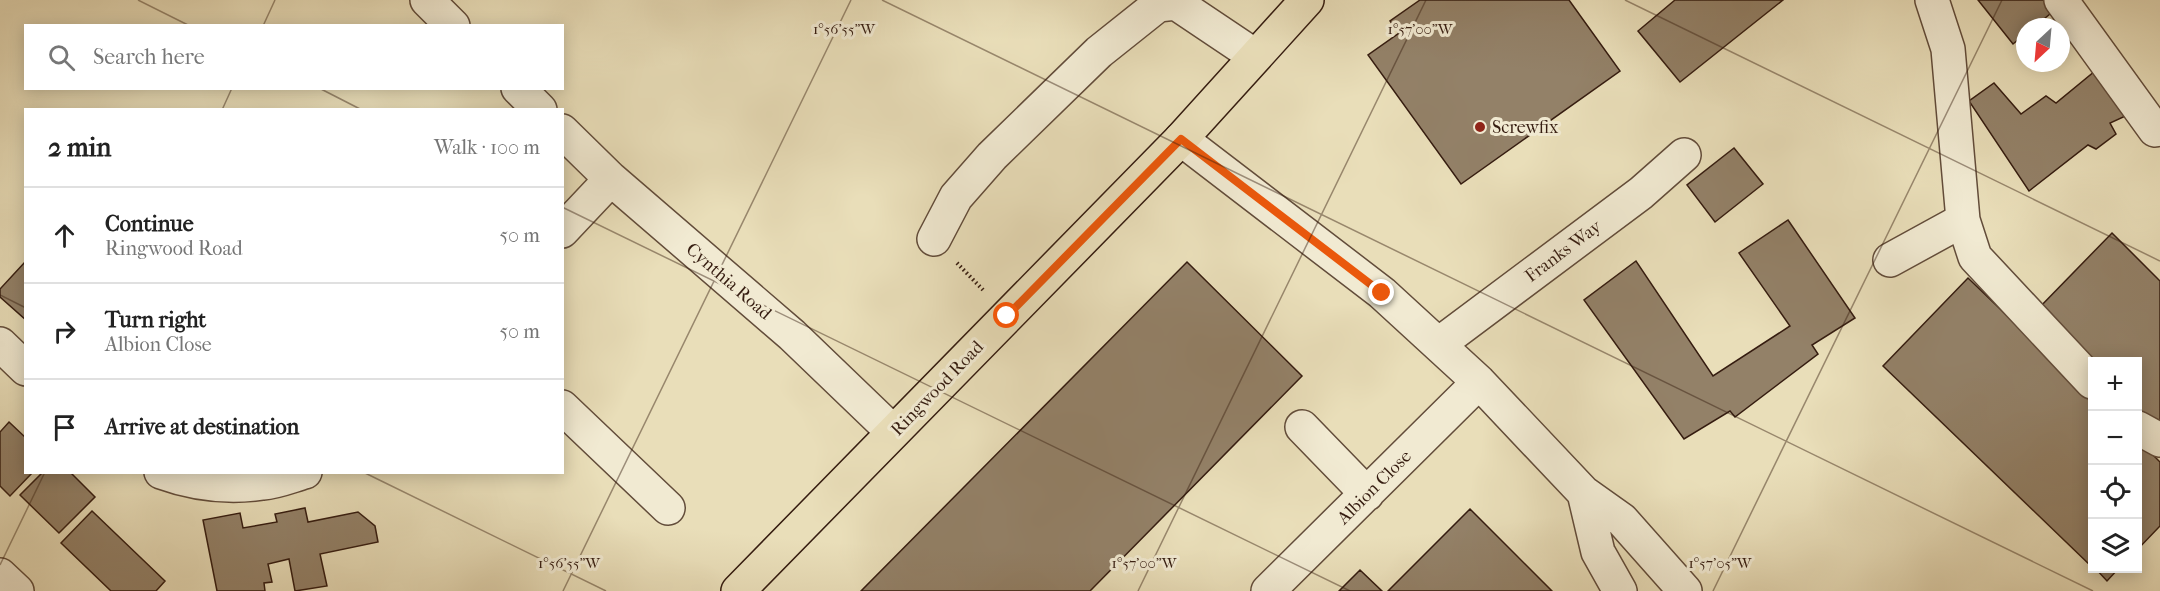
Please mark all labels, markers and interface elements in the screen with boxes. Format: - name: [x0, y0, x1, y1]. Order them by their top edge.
- north arrow: [2016, 18, 2070, 72]
- text: 1°56'55"W: [813, 20, 876, 38]
- text: 1°57'00"W: [1388, 20, 1454, 38]
- search box: [24, 24, 564, 90]
- icon: search: [45, 41, 78, 74]
- text: Search here: [93, 44, 205, 70]
- place label: Screwfix: [1492, 117, 1559, 138]
- marker: Screwfix: [1473, 120, 1487, 134]
- text: 2 min: [48, 132, 111, 163]
- text: Walk · 100 m: [434, 136, 540, 159]
- text: Continue: [105, 211, 194, 237]
- street label: Franks Way: [1521, 215, 1607, 287]
- icon: ahead: [48, 219, 81, 252]
- text: 50 m: [499, 224, 540, 247]
- text: Ringwood Road: [105, 237, 243, 260]
- street label: Cynthia Road: [682, 239, 776, 324]
- route end: [1368, 279, 1394, 305]
- route start: [993, 302, 1019, 328]
- text: Turn right: [105, 307, 206, 333]
- icon: right: [48, 315, 81, 348]
- text: 50 m: [499, 320, 540, 343]
- text: Albion Close: [105, 333, 212, 356]
- street label: Ringwood Road: [887, 336, 988, 440]
- map controls: [2088, 357, 2142, 573]
- button: +: [2088, 357, 2142, 411]
- icon: arrive: [48, 411, 81, 444]
- button: −: [2088, 411, 2142, 465]
- text: Arrive at destination: [105, 414, 299, 440]
- street label: Albion Close: [1332, 446, 1416, 529]
- button: locate: [2088, 465, 2142, 519]
- button: layers: [2088, 519, 2142, 573]
- text: 1°56'55"W: [538, 554, 601, 572]
- text: 1°57'00"W: [1112, 554, 1178, 572]
- text: 1°57'05"W: [1688, 554, 1753, 572]

